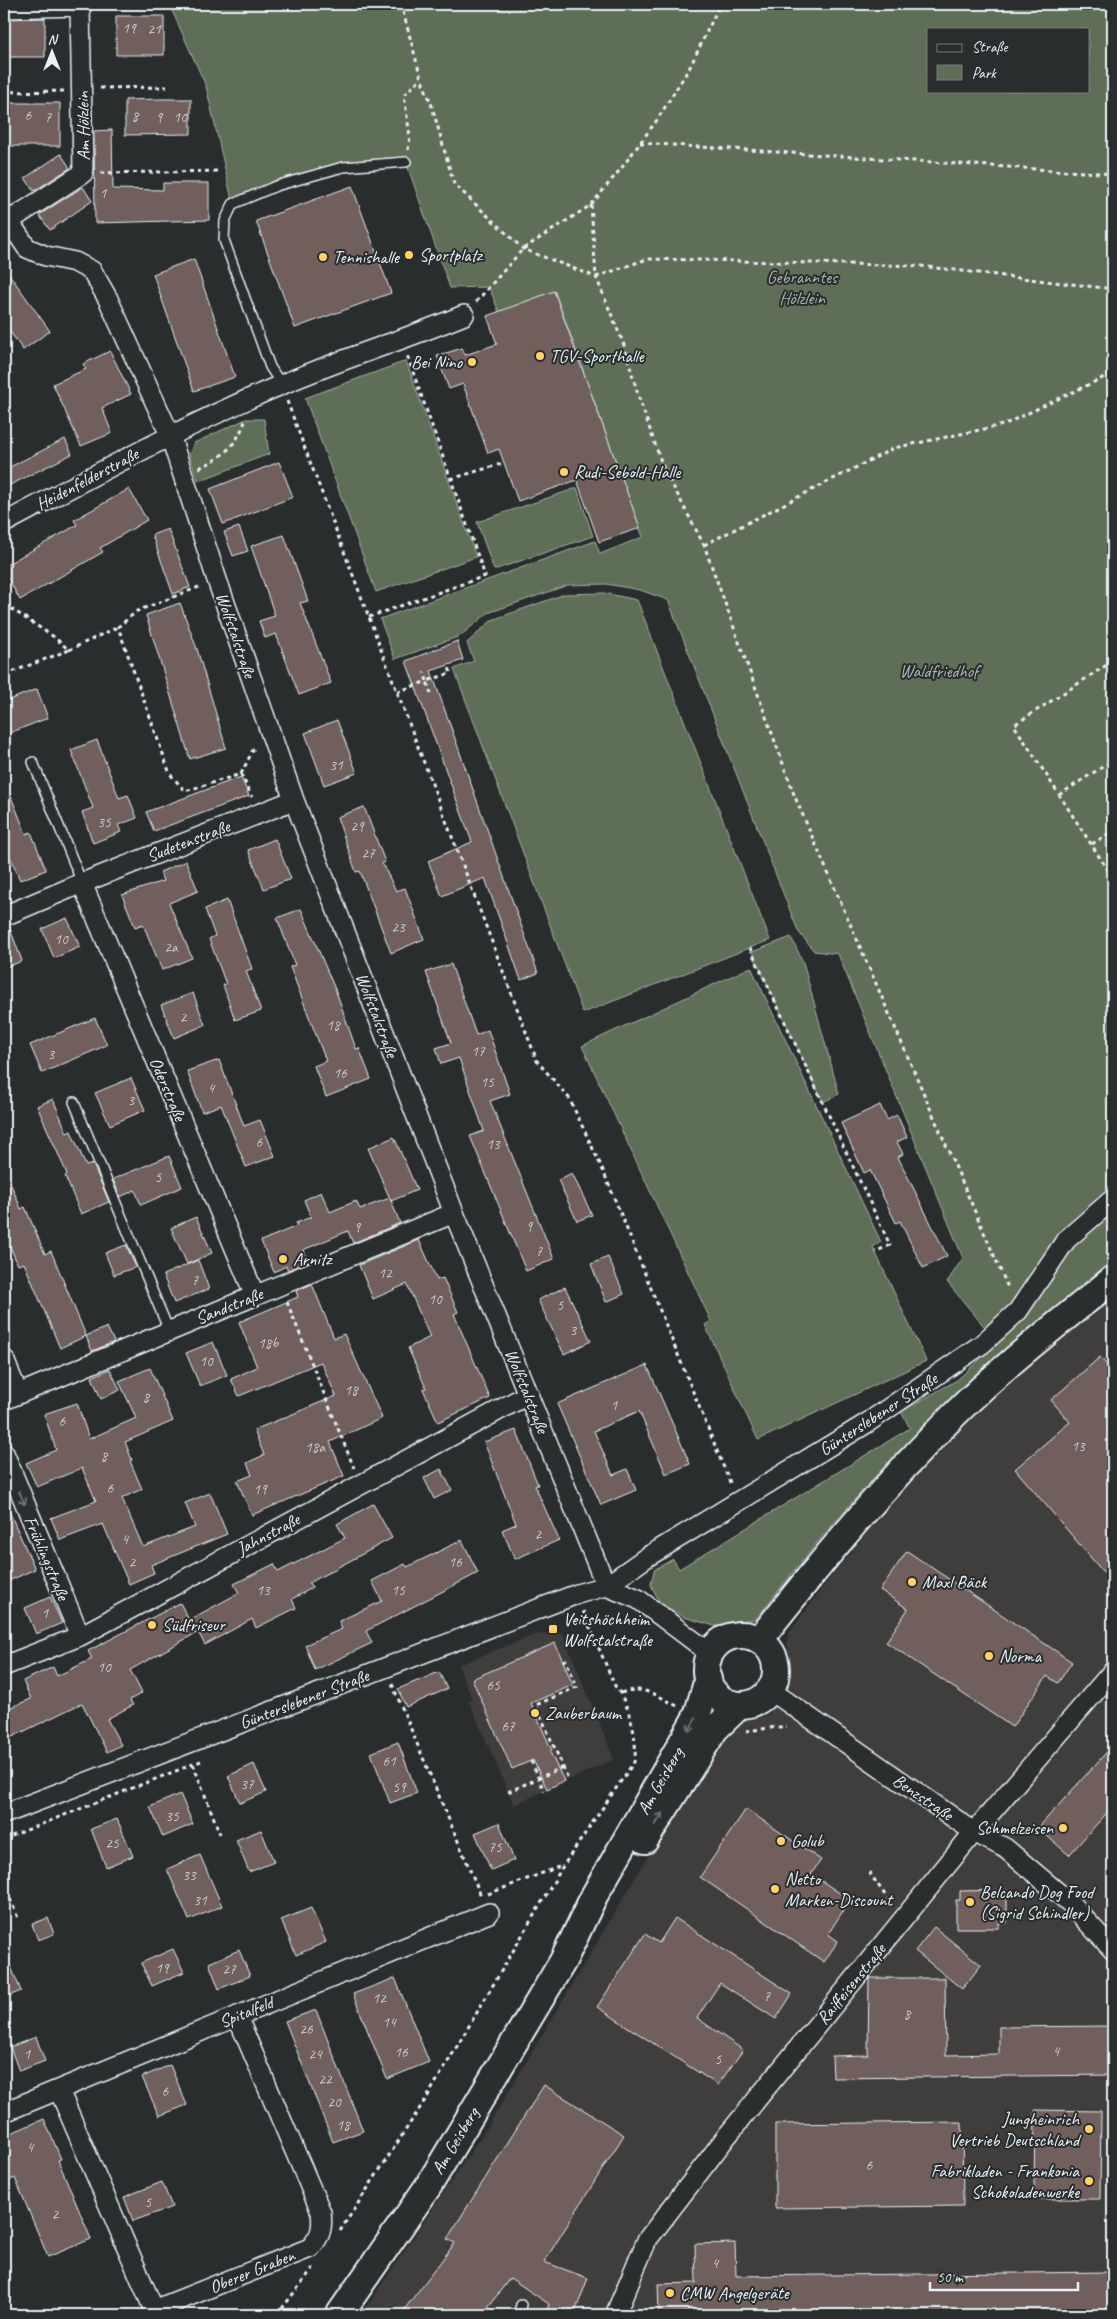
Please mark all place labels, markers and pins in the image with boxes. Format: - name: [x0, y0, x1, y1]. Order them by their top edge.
- place label: Sportplatz: [419, 244, 484, 266]
- place label: Tennishalle: [333, 246, 400, 268]
- marker: Sportplatz: [403, 249, 415, 261]
- marker: Tennishalle: [317, 251, 329, 263]
- place label: TGV-Sporthalle: [550, 345, 645, 367]
- marker: TGV-Sporthalle: [534, 350, 546, 362]
- place label: Bei Nino: [411, 351, 464, 373]
- marker: Bei Nino: [466, 356, 478, 368]
- place label: Rudi-Sebold-Halle: [574, 461, 682, 483]
- marker: Rudi-Sebold-Halle: [558, 466, 570, 478]
- place label: Arnitz: [293, 1248, 334, 1270]
- marker: Arnitz: [277, 1253, 289, 1265]
- place label: Maxl Bäck: [922, 1571, 988, 1593]
- marker: Maxl Bäck: [906, 1576, 918, 1588]
- place label: Veitshöchheim Wolfstalstraße: [563, 1608, 653, 1651]
- place label: Südfriseur: [162, 1614, 226, 1636]
- marker: Südfriseur: [146, 1619, 158, 1631]
- marker: Veitshöchheim Wolfstalstraße: [547, 1623, 559, 1635]
- place label: Norma: [999, 1645, 1043, 1667]
- marker: Norma: [983, 1650, 995, 1662]
- place label: Zauberbaum: [545, 1702, 623, 1724]
- marker: Zauberbaum: [529, 1707, 541, 1719]
- place label: Schmelzeisen: [976, 1817, 1054, 1839]
- marker: Schmelzeisen: [1057, 1822, 1069, 1834]
- place label: Golub: [791, 1830, 825, 1852]
- marker: Golub: [775, 1835, 787, 1847]
- place label: Netto Marken-Discount: [785, 1868, 894, 1911]
- place label: Belcando Dog Food (Sigrid Schindler): [980, 1881, 1096, 1924]
- marker: Netto Marken-Discount: [769, 1883, 781, 1895]
- marker: Belcando Dog Food (Sigrid Schindler): [964, 1896, 976, 1908]
- place label: Jungheinrich Vertrieb Deutschland: [949, 2108, 1082, 2151]
- marker: Jungheinrich Vertrieb Deutschland: [1083, 2123, 1095, 2135]
- place label: Fabrikladen - Frankonia Schokoladenwerke: [931, 2160, 1080, 2203]
- marker: Fabrikladen - Frankonia Schokoladenwerke: [1083, 2175, 1095, 2187]
- place label: CMW Angelgeräte: [680, 2282, 790, 2304]
- marker: CMW Angelgeräte: [664, 2287, 676, 2299]

